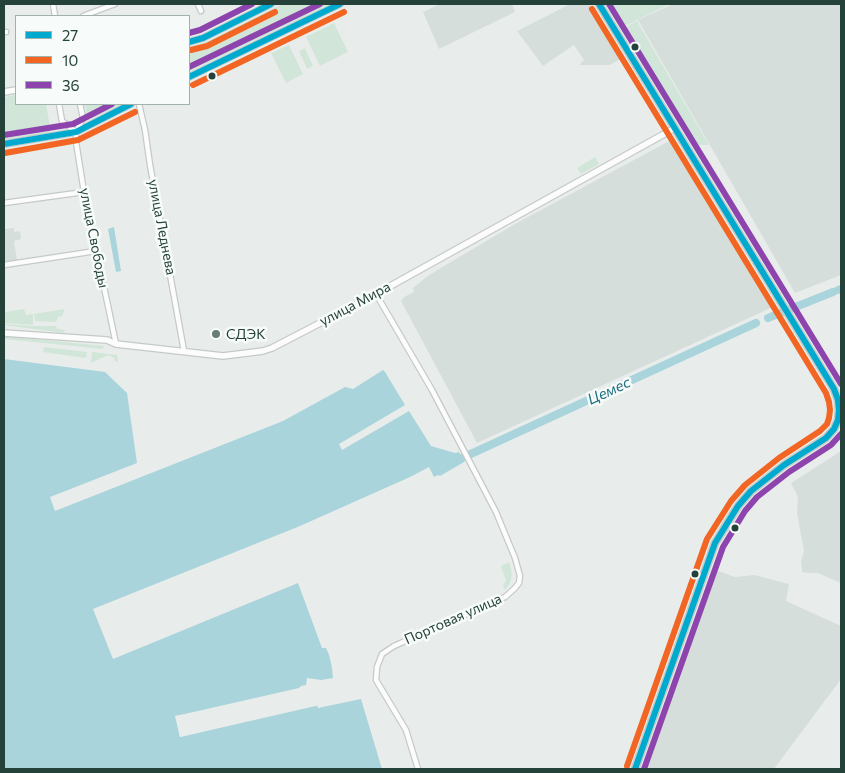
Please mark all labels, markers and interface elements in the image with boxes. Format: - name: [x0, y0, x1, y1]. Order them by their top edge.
- legend: [15, 15, 190, 105]
- text: 27: [62, 26, 78, 44]
- unlabelled marker: [630, 42, 640, 52]
- text: 10: [62, 51, 78, 69]
- unlabelled marker: [207, 71, 217, 81]
- text: 36: [62, 76, 80, 94]
- street label: улица Леднева: [144, 178, 180, 276]
- street label: улица Свободы: [76, 187, 112, 289]
- street label: улица Мира: [317, 278, 393, 330]
- place label: СДЭК: [226, 326, 266, 342]
- marker: СДЭК: [210, 328, 222, 340]
- water label: Цемес: [585, 373, 633, 409]
- unlabelled marker: [730, 523, 740, 533]
- unlabelled marker: [690, 569, 700, 579]
- street label: Портовая улица: [402, 590, 504, 648]

